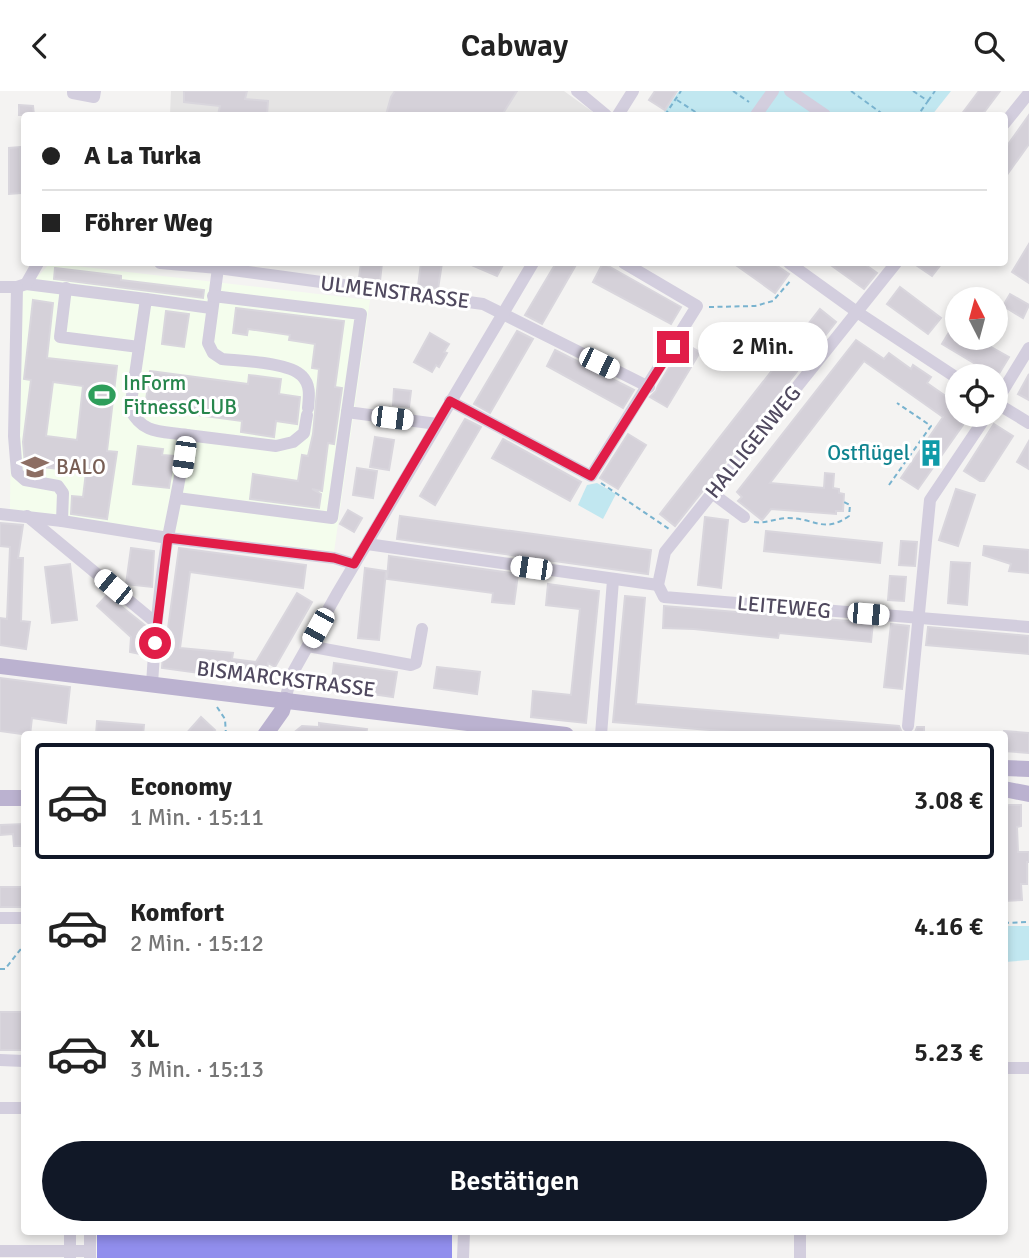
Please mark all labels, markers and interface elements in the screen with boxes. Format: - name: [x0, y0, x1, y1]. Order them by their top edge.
- text: Cabway: [461, 26, 568, 65]
- icon: back: [21, 27, 59, 65]
- icon: search: [970, 27, 1008, 65]
- text: A La Turka: [84, 140, 201, 172]
- text: Föhrer Weg: [84, 207, 213, 239]
- street label: ULMENSTRASSE: [319, 270, 471, 314]
- north arrow: [945, 287, 1008, 350]
- map controls: [945, 287, 1008, 427]
- callout: 2 Min.: [698, 323, 827, 371]
- route end: [657, 331, 689, 363]
- text: 2 Min.: [732, 332, 794, 361]
- car: [576, 344, 623, 382]
- button: locate: [945, 364, 1008, 427]
- place label: InForm FitnessCLUB: [123, 370, 237, 420]
- sports icon: InForm FitnessCLUB: [87, 380, 117, 410]
- street label: HALLIGENWEG: [700, 380, 806, 504]
- car: [370, 405, 415, 431]
- car: [171, 435, 198, 479]
- building icon: Ostflügel: [916, 438, 946, 468]
- place label: Ostflügel: [827, 440, 910, 466]
- school or university icon: BALO: [20, 452, 50, 482]
- place label: BALO: [56, 454, 106, 480]
- car: [509, 555, 554, 581]
- car: [91, 565, 136, 609]
- street label: LEITEWEG: [736, 590, 832, 624]
- car: [847, 602, 890, 626]
- car: [299, 605, 338, 651]
- route start: [139, 627, 171, 659]
- street label: BISMARCKSTRASSE: [195, 655, 377, 703]
- icon: car: [46, 770, 109, 833]
- text: Economy: [130, 771, 232, 803]
- text: 3.08 €: [914, 785, 983, 817]
- text: 1 Min. · 15:11: [130, 803, 264, 832]
- icon: car: [46, 896, 109, 959]
- text: Komfort: [130, 897, 224, 929]
- text: 4.16 €: [914, 911, 983, 943]
- text: 2 Min. · 15:12: [130, 929, 264, 958]
- icon: car: [46, 1022, 109, 1085]
- text: XL: [130, 1023, 160, 1055]
- text: 5.23 €: [914, 1037, 983, 1069]
- text: 3 Min. · 15:13: [130, 1055, 264, 1084]
- button: Bestätigen: [42, 1141, 987, 1221]

